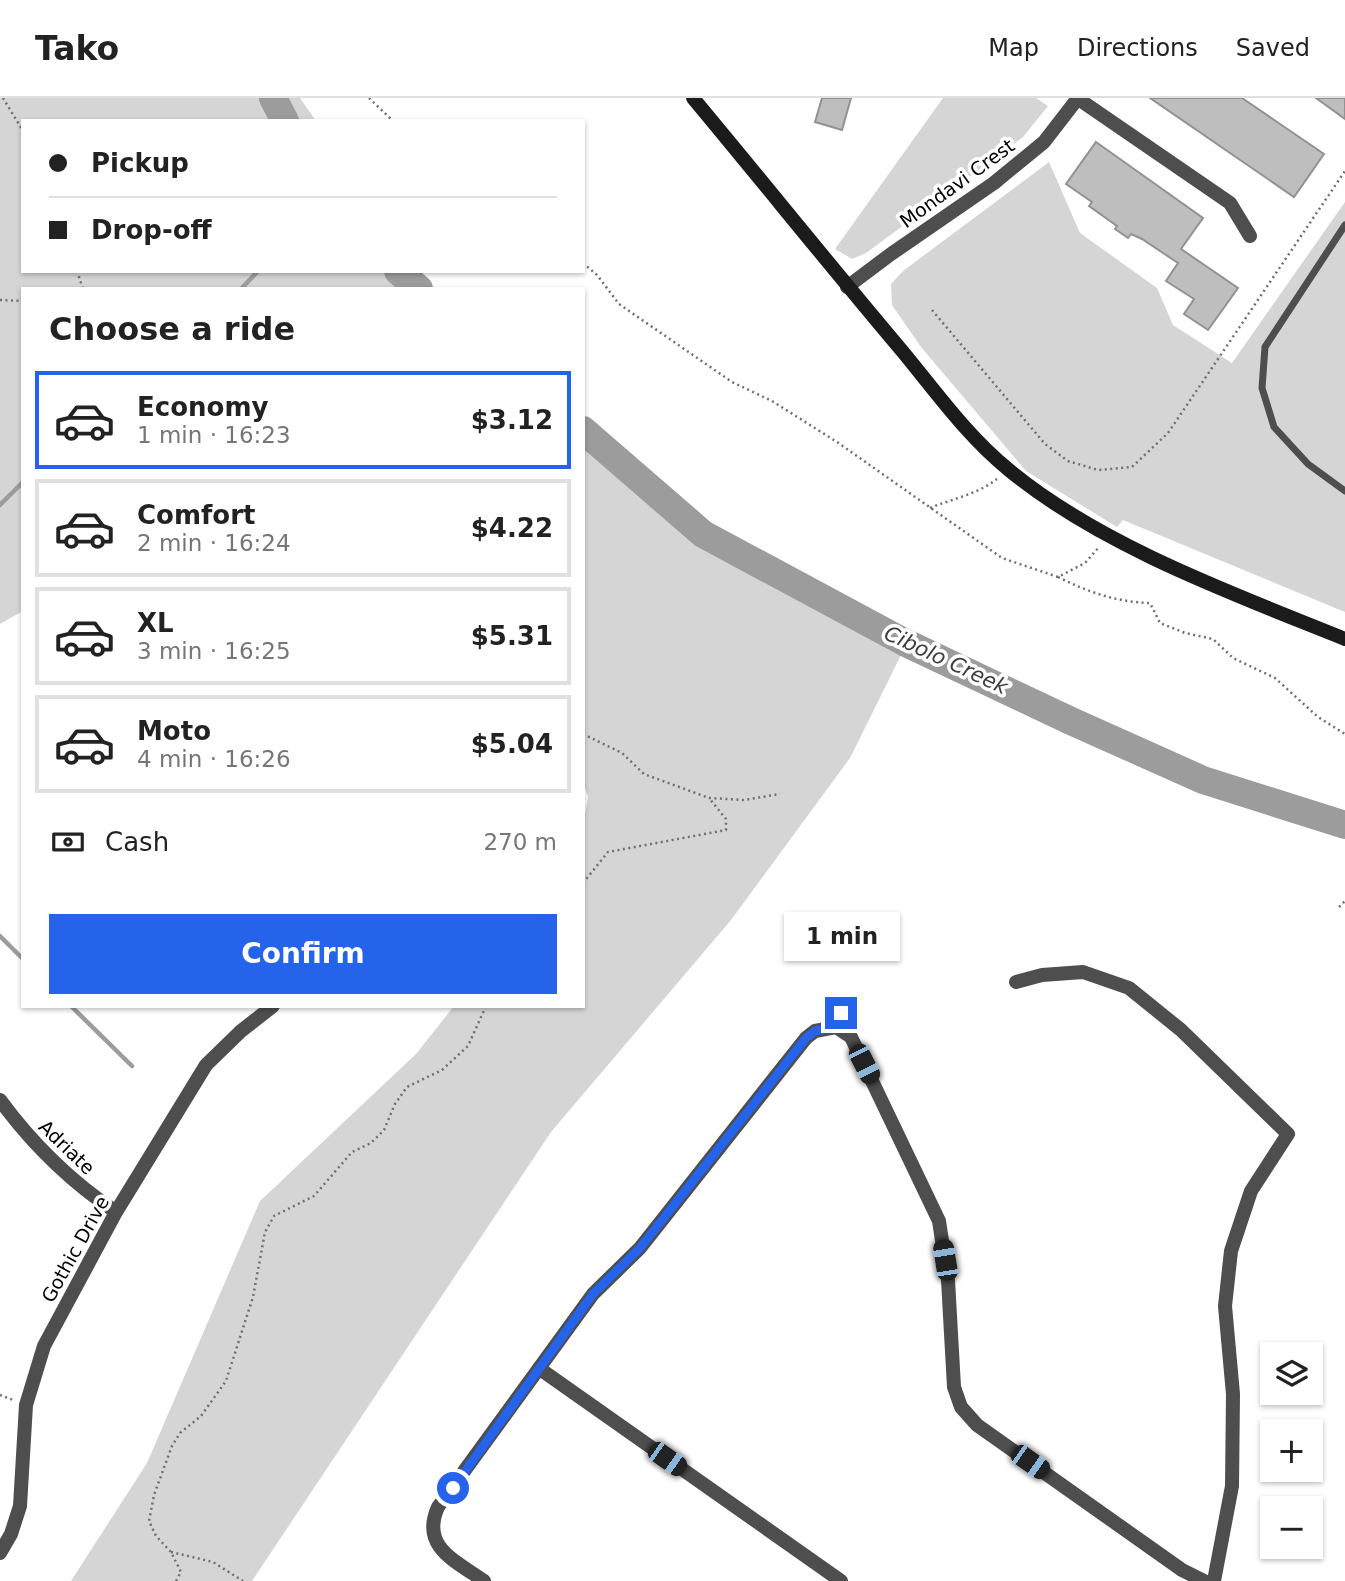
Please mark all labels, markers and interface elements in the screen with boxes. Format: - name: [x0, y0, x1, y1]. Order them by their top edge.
- text: Tako: [35, 29, 119, 68]
- text: Map: [988, 34, 1039, 62]
- text: Directions: [1077, 34, 1198, 62]
- text: Saved: [1236, 34, 1310, 62]
- street label: Mondavi Crest: [896, 134, 1018, 232]
- text: Pickup: [91, 148, 189, 178]
- text: Drop-off: [91, 215, 212, 245]
- text: Choose a ride: [49, 310, 295, 348]
- icon: car: [53, 389, 116, 452]
- text: Economy: [137, 392, 268, 422]
- text: $3.12: [471, 405, 553, 435]
- text: 1 min · 16:23: [137, 422, 291, 448]
- icon: car: [53, 497, 116, 560]
- text: Comfort: [137, 500, 255, 530]
- text: $4.22: [471, 513, 553, 543]
- text: 2 min · 16:24: [137, 530, 291, 556]
- icon: car: [53, 605, 116, 668]
- text: XL: [137, 608, 174, 638]
- text: $5.31: [471, 621, 553, 651]
- water label: Cibolo Creek: [881, 621, 1012, 699]
- text: 3 min · 16:25: [137, 638, 291, 664]
- icon: car: [53, 713, 116, 776]
- text: Moto: [137, 716, 211, 746]
- text: $5.04: [471, 729, 553, 759]
- text: 4 min · 16:26: [137, 746, 291, 772]
- icon: cash: [49, 823, 87, 861]
- text: Cash: [105, 827, 169, 857]
- text: 270 m: [483, 829, 557, 855]
- callout: 1 min: [783, 912, 899, 960]
- button: Confirm: [49, 914, 557, 994]
- text: 1 min: [806, 923, 878, 949]
- route end: [825, 997, 857, 1029]
- car: [846, 1041, 883, 1087]
- street label: Adriate: [35, 1115, 99, 1179]
- street label: Gothic Drive: [37, 1192, 113, 1306]
- car: [932, 1238, 959, 1282]
- map controls: [1260, 1342, 1323, 1559]
- button: layers: [1260, 1342, 1323, 1405]
- button: +: [1260, 1419, 1323, 1482]
- car: [644, 1438, 691, 1480]
- car: [1007, 1441, 1054, 1483]
- route start: [437, 1472, 469, 1504]
- button: −: [1260, 1496, 1323, 1559]

